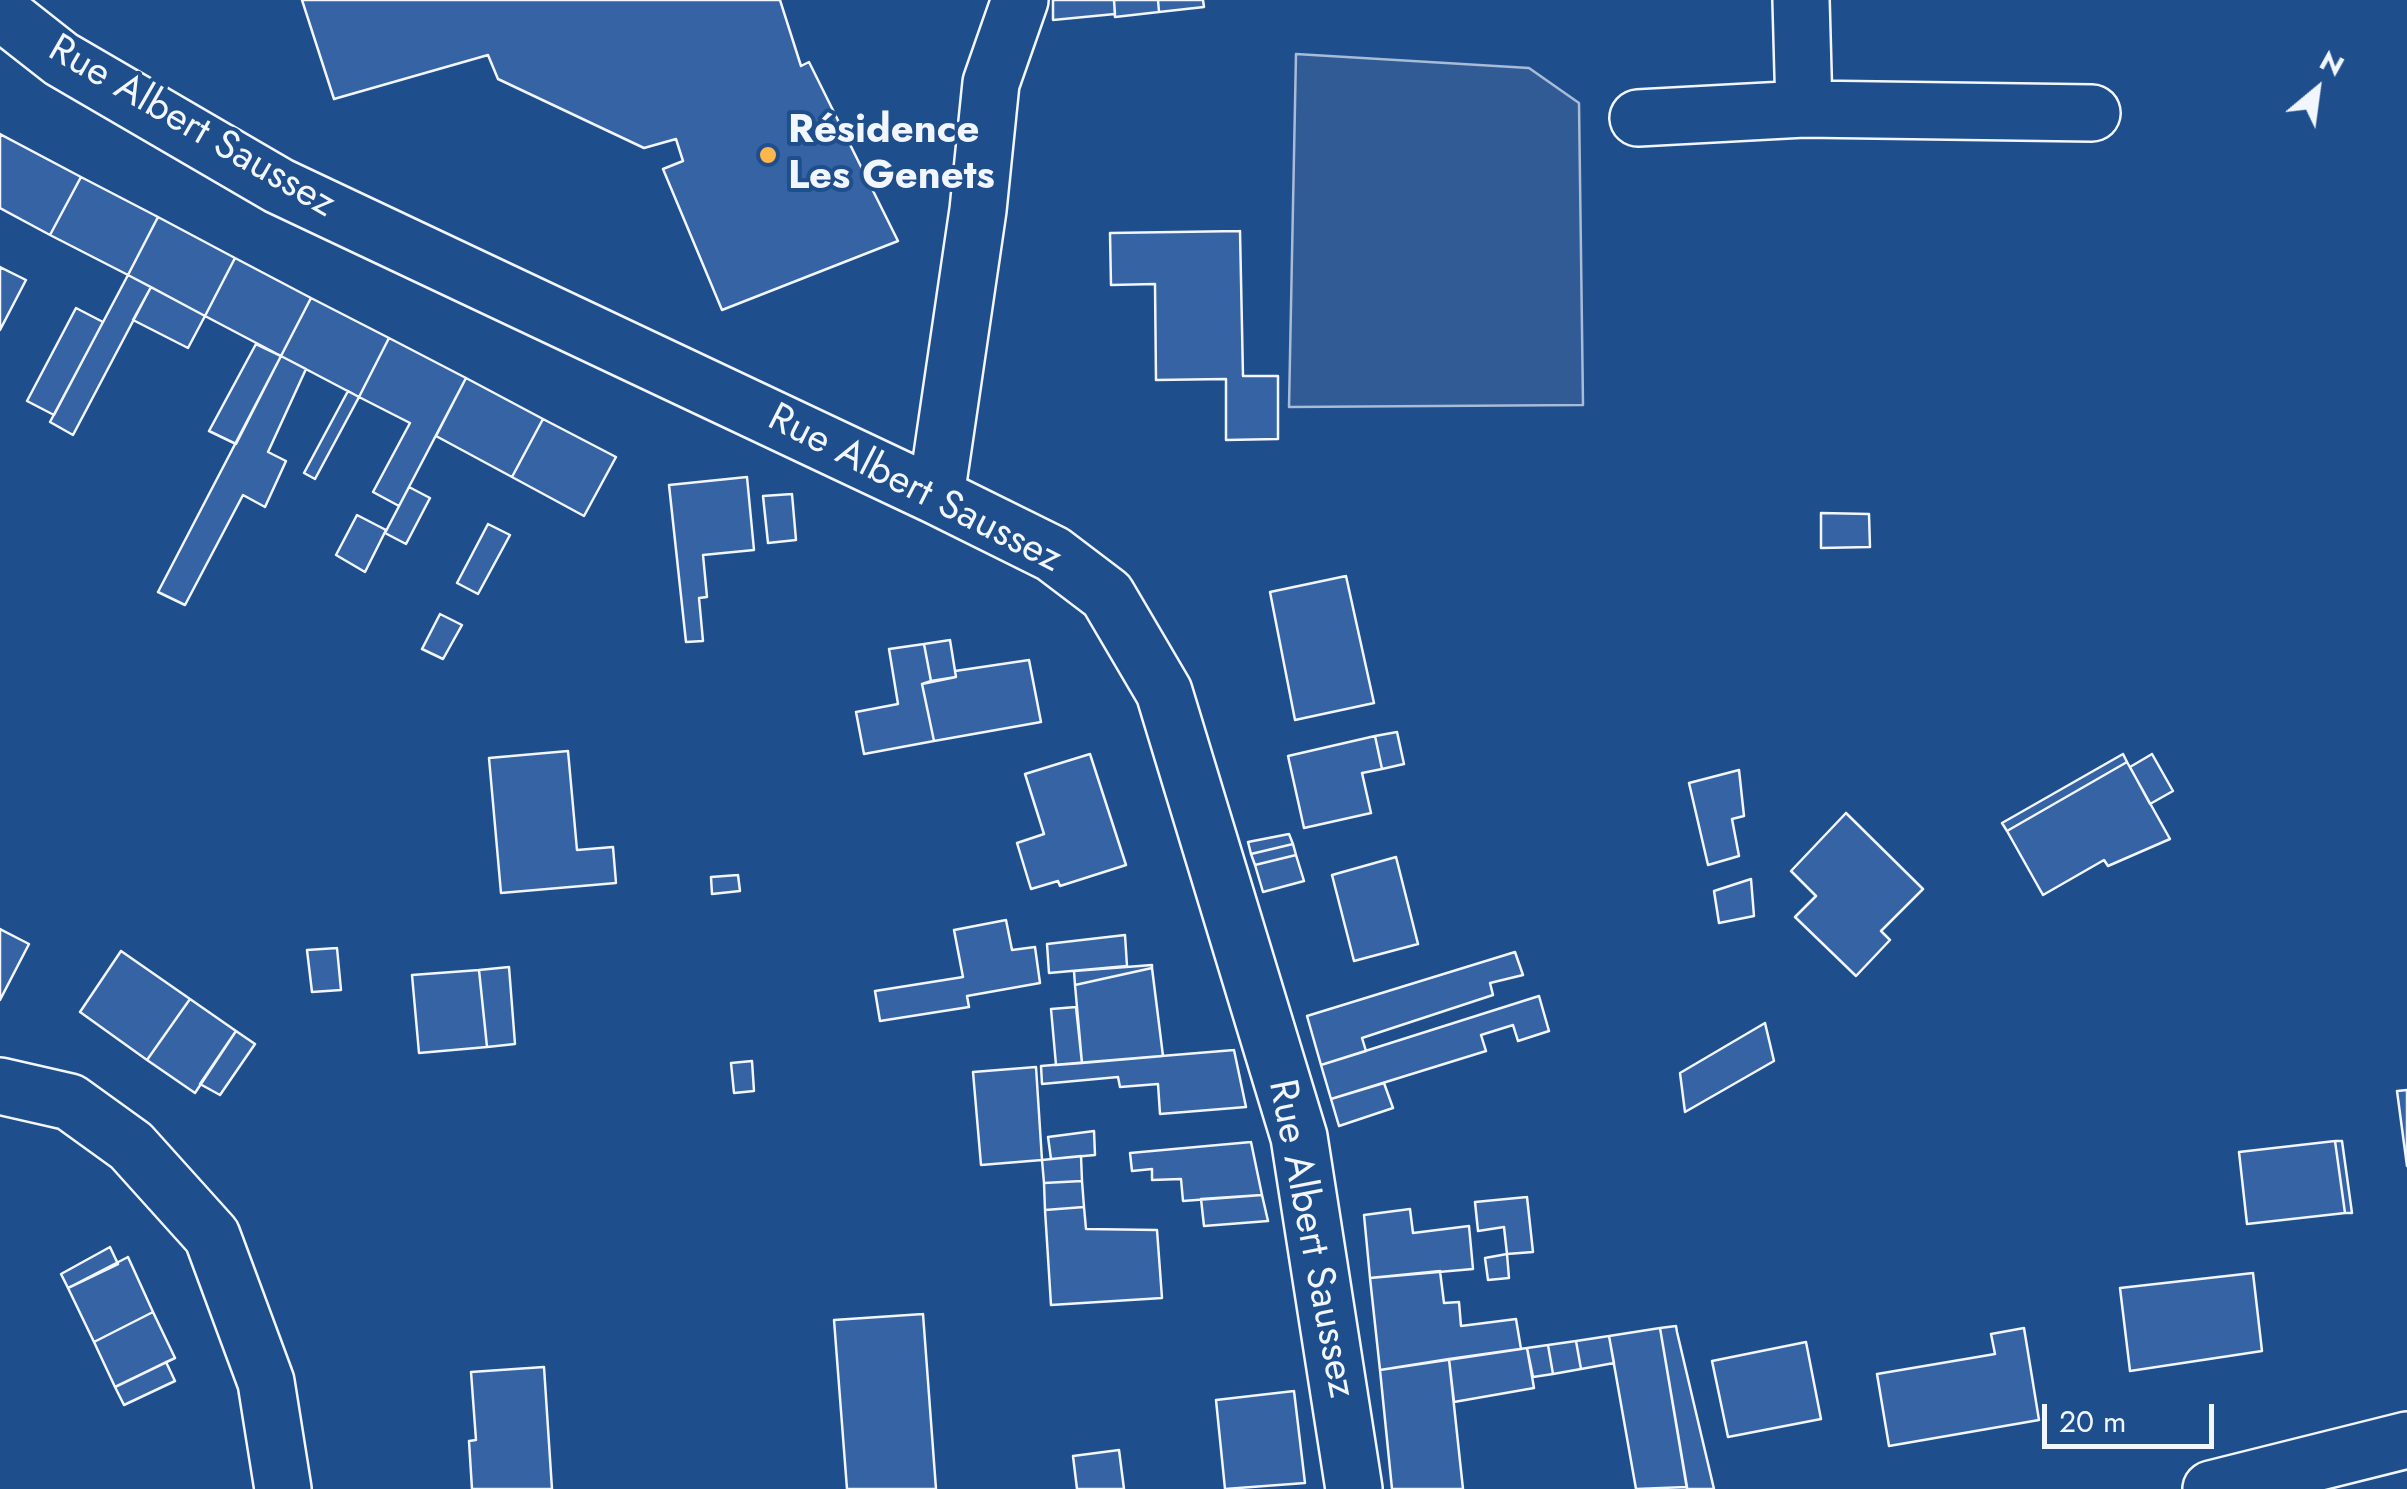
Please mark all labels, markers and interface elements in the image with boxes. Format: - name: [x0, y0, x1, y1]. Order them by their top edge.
- street label: Rue Albert Saussez: [39, 26, 343, 230]
- north arrow: [2267, 40, 2367, 140]
- text: N: [2312, 40, 2351, 87]
- place label: Résidence Les Genets: [788, 108, 995, 202]
- marker: Résidence Les Genets: [757, 144, 779, 166]
- street label: Rue Albert Saussez: [759, 395, 1069, 585]
- street label: Rue Albert Saussez: [1256, 1076, 1364, 1402]
- scale bar: [2047, 1384, 2220, 1446]
- text: 20 m: [2059, 1400, 2126, 1443]

